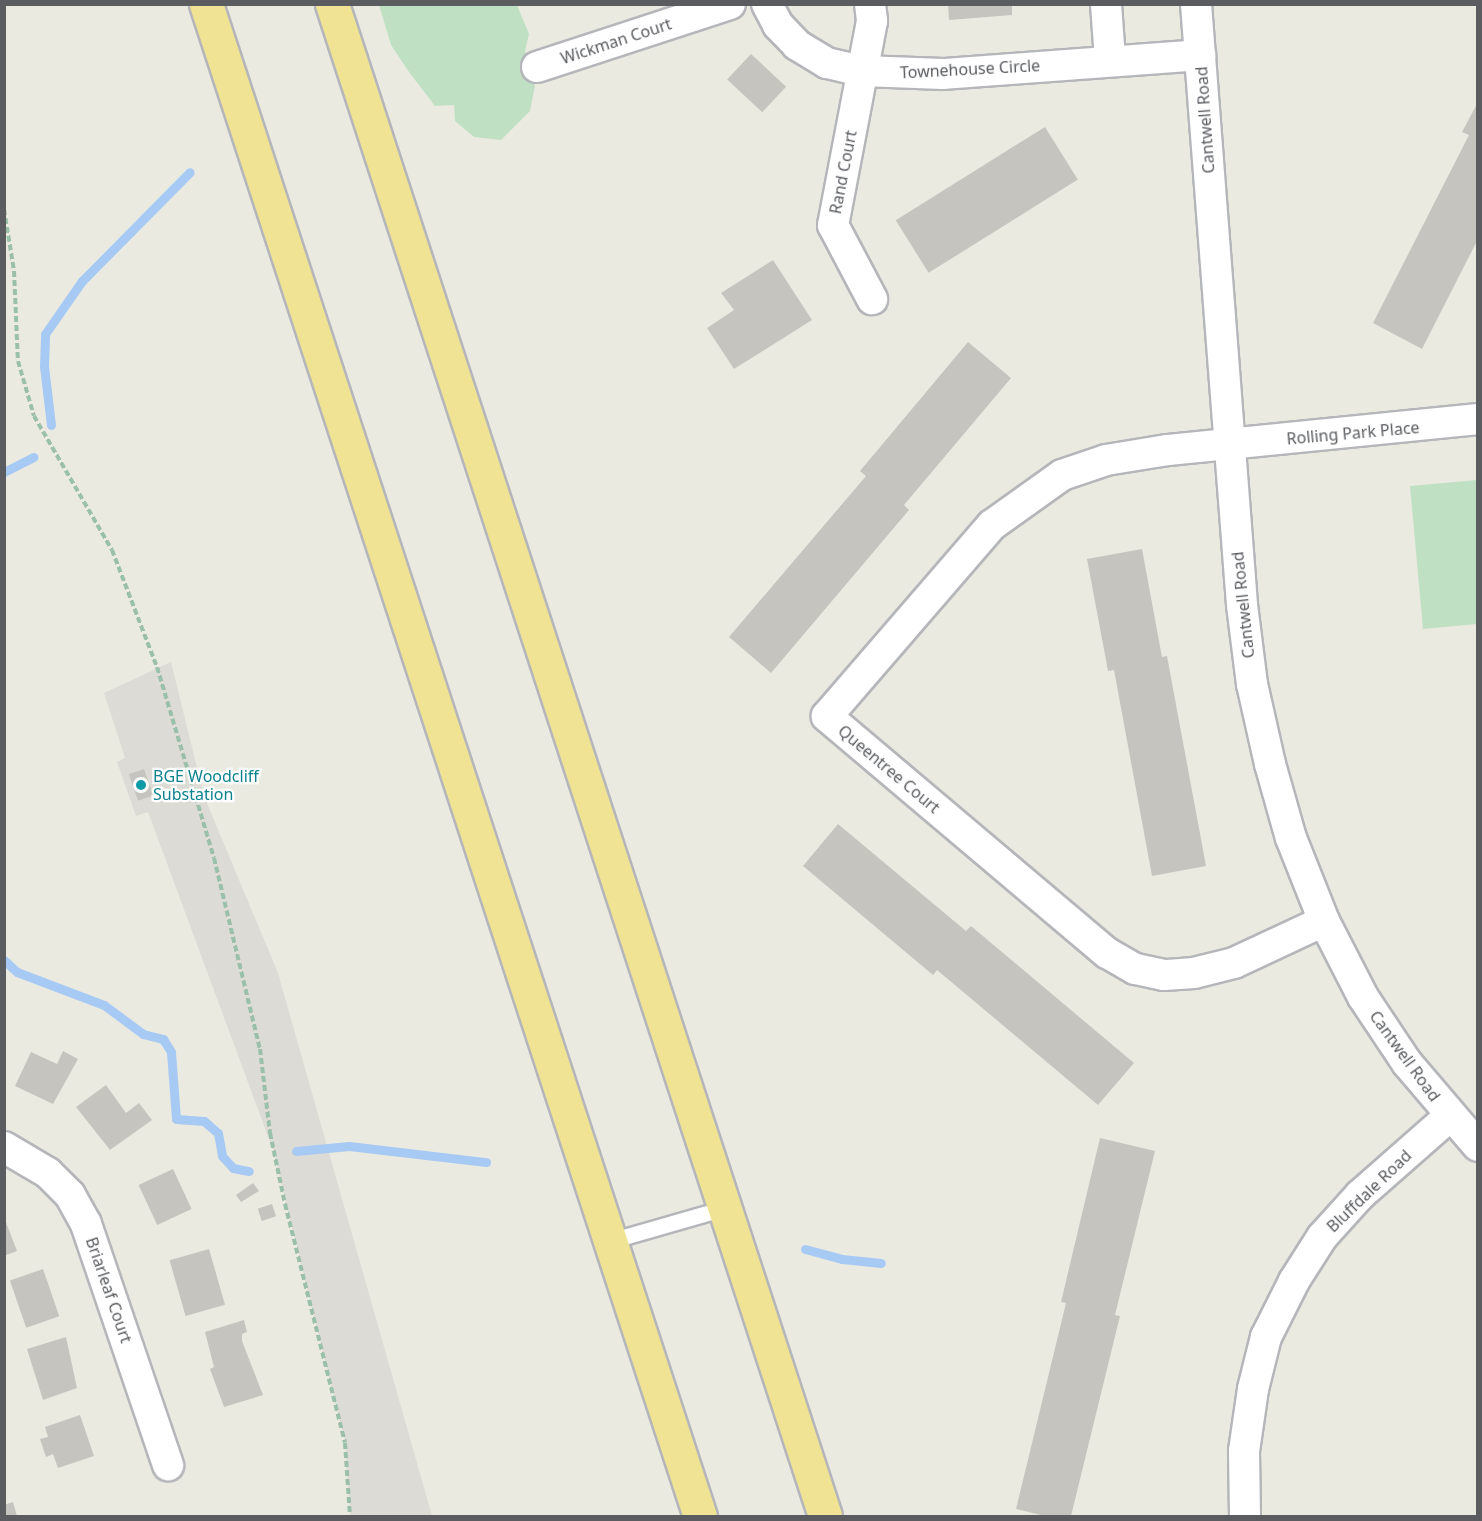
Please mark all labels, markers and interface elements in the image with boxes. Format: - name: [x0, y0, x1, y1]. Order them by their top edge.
- street label: Wickman Court: [558, 14, 674, 68]
- street label: Townehouse Circle: [899, 56, 1041, 82]
- street label: Cantwell Road: [1192, 66, 1218, 174]
- street label: Rand Court: [825, 129, 861, 215]
- street label: Rolling Park Place: [1286, 418, 1420, 448]
- street label: Cantwell Road: [1228, 551, 1258, 659]
- street label: Queentree Court: [834, 721, 944, 817]
- place label: BGE Woodcliff Substation: [153, 766, 259, 804]
- marker: BGE Woodcliff Substation: [134, 778, 148, 792]
- street label: Cantwell Road: [1366, 1007, 1444, 1105]
- street label: Bluffdale Road: [1323, 1146, 1415, 1236]
- street label: Briarleaf Court: [82, 1235, 136, 1345]

